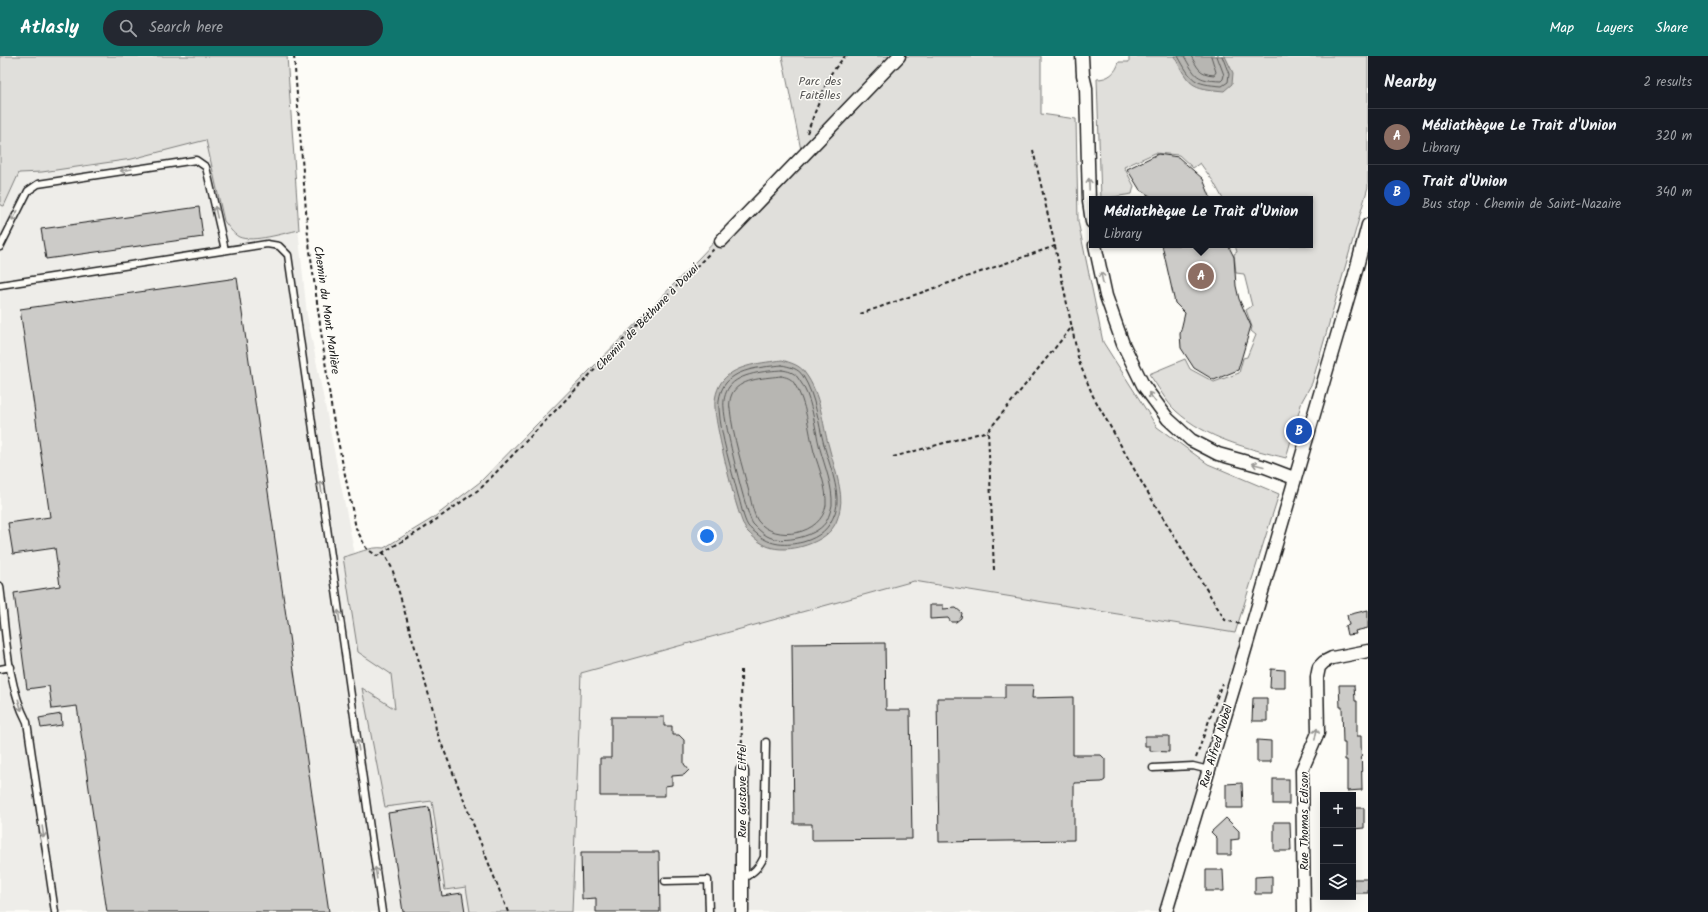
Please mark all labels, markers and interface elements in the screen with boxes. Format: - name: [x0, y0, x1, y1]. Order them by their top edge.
- search box: [103, 10, 383, 46]
- text: Atlasly: [20, 13, 79, 43]
- text: Search here: [149, 16, 223, 40]
- icon: search: [117, 17, 139, 39]
- text: Map: [1550, 17, 1574, 39]
- text: Layers: [1596, 17, 1634, 39]
- text: Share: [1656, 17, 1688, 39]
- text: Nearby: [1384, 69, 1436, 96]
- park label: Parc des Faitelles: [799, 72, 841, 105]
- text: 2 results: [1644, 72, 1692, 93]
- text: Médiathèque Le Trait d'Union: [1422, 114, 1617, 138]
- text: A: [1393, 126, 1401, 147]
- text: 320 m: [1655, 126, 1692, 147]
- text: Library: [1422, 138, 1460, 159]
- one-way arrow: [120, 166, 133, 174]
- text: Trait d'Union: [1422, 170, 1507, 194]
- one-way arrow: [1085, 178, 1093, 191]
- text: B: [1393, 182, 1401, 203]
- text: 340 m: [1655, 182, 1692, 203]
- text: Bus stop · Chemin de Saint-Nazaire: [1422, 194, 1621, 215]
- popup: [1089, 196, 1313, 248]
- text: Médiathèque Le Trait d'Union: [1104, 200, 1298, 224]
- one-way arrow: [212, 206, 220, 219]
- one-way arrow: [11, 210, 18, 222]
- text: Library: [1104, 224, 1142, 245]
- street label: Chemin du Mont Marlière: [308, 245, 345, 376]
- street label: Chemin de Béthune à Douai: [591, 258, 705, 375]
- pin: A: [1188, 261, 1214, 291]
- one-way arrow: [1098, 272, 1106, 285]
- one-way arrow: [1148, 392, 1156, 403]
- pin: B: [1286, 416, 1312, 446]
- one-way arrow: [1252, 461, 1265, 468]
- one-way arrow: [317, 481, 325, 494]
- your location: [697, 526, 717, 546]
- one-way arrow: [335, 610, 343, 623]
- one-way arrow: [17, 699, 24, 712]
- street label: Rue Alfred Nobel: [1195, 702, 1238, 790]
- one-way arrow: [1313, 728, 1321, 741]
- one-way arrow: [354, 739, 362, 752]
- street label: Rue Gustave Eiffel: [733, 744, 752, 838]
- street label: Rue Thomas Edison: [1295, 771, 1314, 871]
- map controls: [1320, 792, 1356, 900]
- button: +: [1320, 792, 1356, 828]
- one-way arrow: [39, 825, 47, 838]
- button: −: [1320, 828, 1356, 864]
- button: layers: [1320, 864, 1356, 900]
- one-way arrow: [372, 867, 380, 880]

